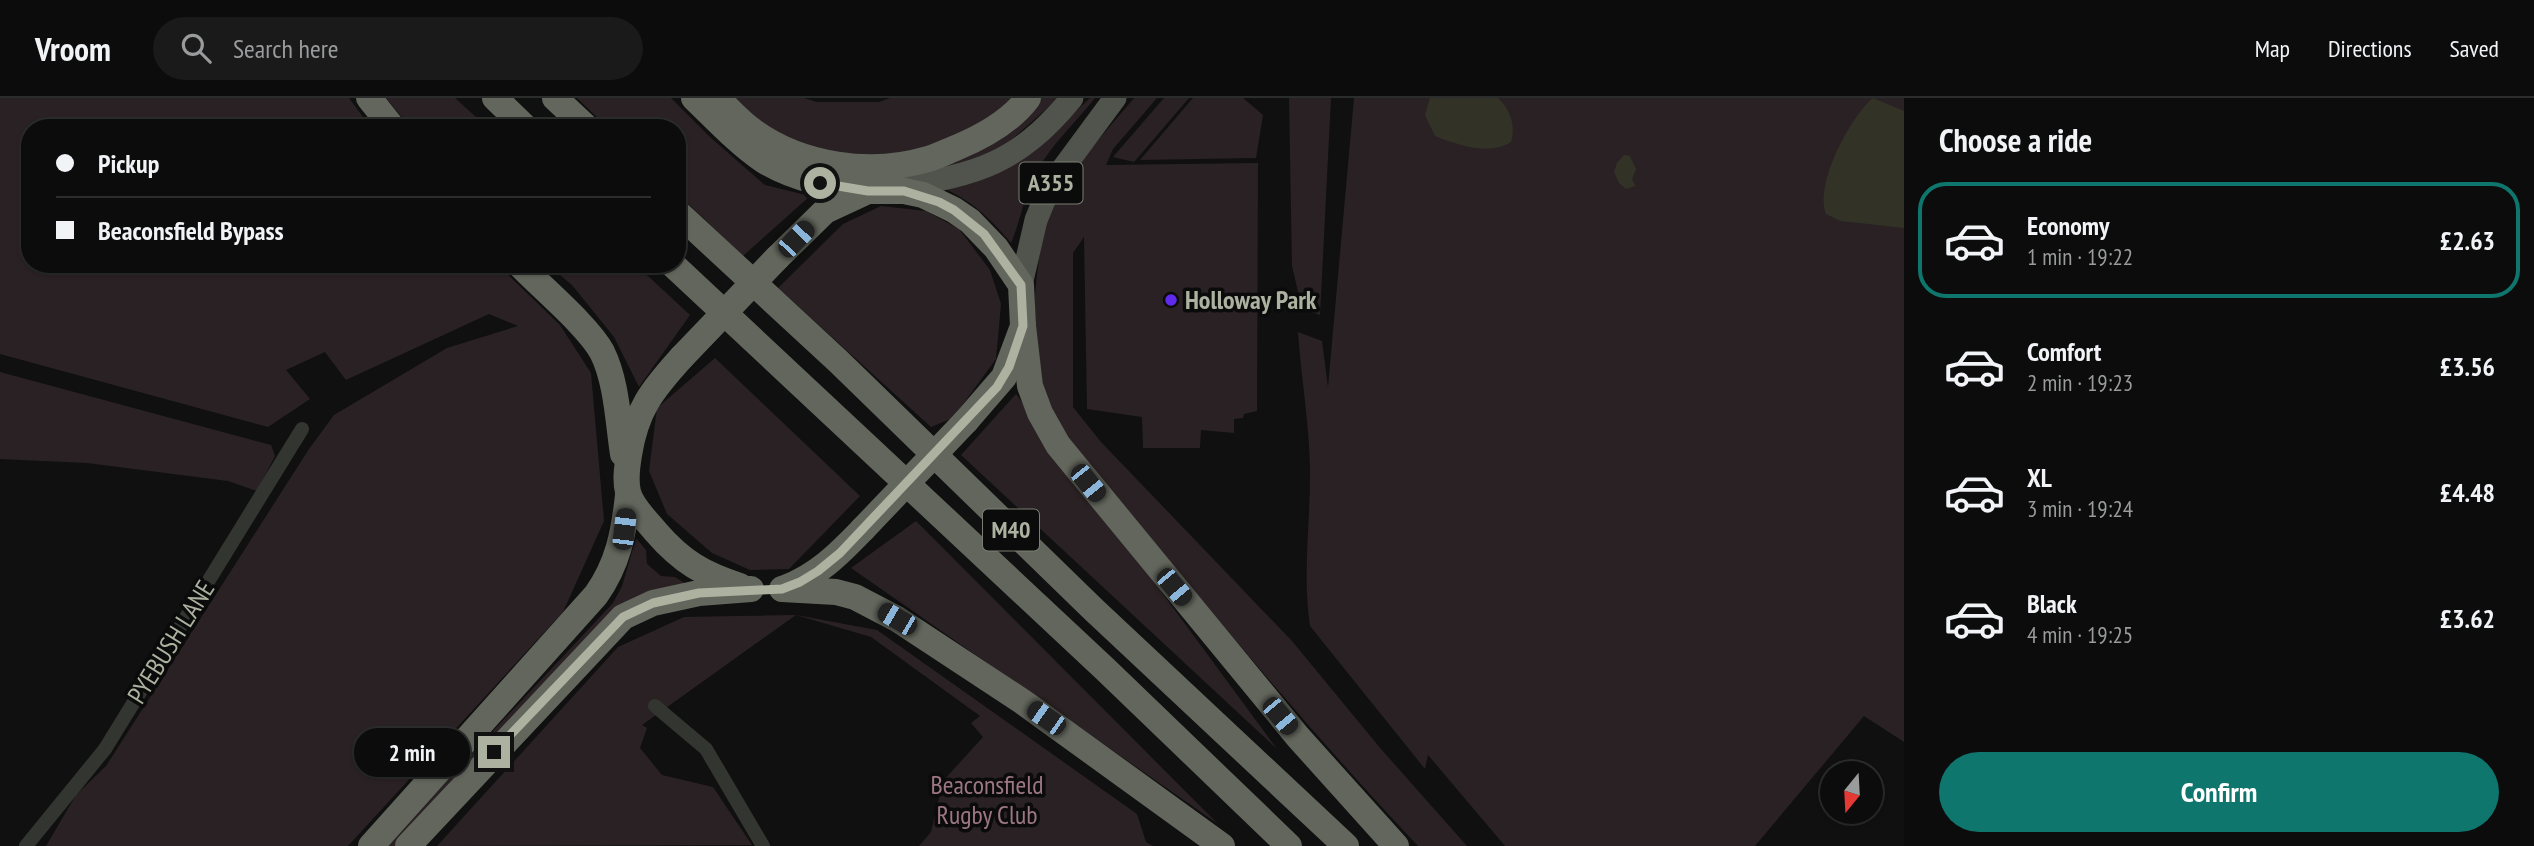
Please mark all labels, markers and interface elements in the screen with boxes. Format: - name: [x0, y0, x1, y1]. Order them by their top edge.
- search box: [153, 17, 643, 80]
- text: Vroom: [35, 27, 111, 70]
- icon: search: [177, 29, 215, 67]
- text: Search here: [233, 32, 339, 65]
- text: Map: [2255, 33, 2290, 64]
- text: Directions: [2328, 33, 2412, 64]
- text: Saved: [2450, 33, 2499, 64]
- text: Choose a ride: [1939, 119, 2092, 161]
- text: Pickup: [98, 147, 159, 180]
- road number: A355: [1020, 162, 1082, 204]
- route start: [804, 167, 836, 199]
- icon: car: [1943, 209, 2006, 272]
- text: Economy: [2027, 209, 2109, 242]
- text: Beaconsfield Bypass: [98, 214, 284, 247]
- car: [774, 217, 819, 261]
- text: £2.63: [2440, 224, 2495, 257]
- text: 1 min · 19:22: [2027, 242, 2133, 271]
- place label: Holloway Park: [1185, 283, 1317, 316]
- marker: Holloway Park: [1163, 292, 1179, 308]
- icon: car: [1943, 335, 2006, 398]
- text: Comfort: [2027, 335, 2101, 368]
- text: £3.56: [2440, 350, 2495, 383]
- text: 2 min · 19:23: [2027, 368, 2133, 397]
- car: [1067, 460, 1110, 506]
- icon: car: [1943, 461, 2006, 524]
- text: XL: [2027, 461, 2052, 494]
- text: £4.48: [2440, 476, 2495, 509]
- text: 3 min · 19:24: [2027, 494, 2133, 523]
- car: [612, 507, 637, 551]
- road number: M40: [983, 510, 1039, 550]
- car: [1153, 564, 1196, 610]
- street label: PYEBUSH LANE: [120, 574, 221, 709]
- icon: car: [1943, 587, 2006, 650]
- text: Black: [2027, 587, 2077, 620]
- car: [874, 599, 921, 639]
- text: £3.62: [2440, 602, 2495, 635]
- text: 4 min · 19:25: [2027, 620, 2133, 649]
- car: [1259, 693, 1302, 739]
- car: [1023, 697, 1070, 739]
- callout: 2 min: [354, 728, 470, 776]
- route end: [478, 736, 510, 768]
- text: 2 min: [389, 738, 435, 767]
- button: Confirm: [1939, 752, 2499, 832]
- north arrow: [1820, 761, 1883, 824]
- map controls: [1820, 761, 1883, 824]
- park label: Beaconsfield Rugby Club: [930, 768, 1044, 831]

